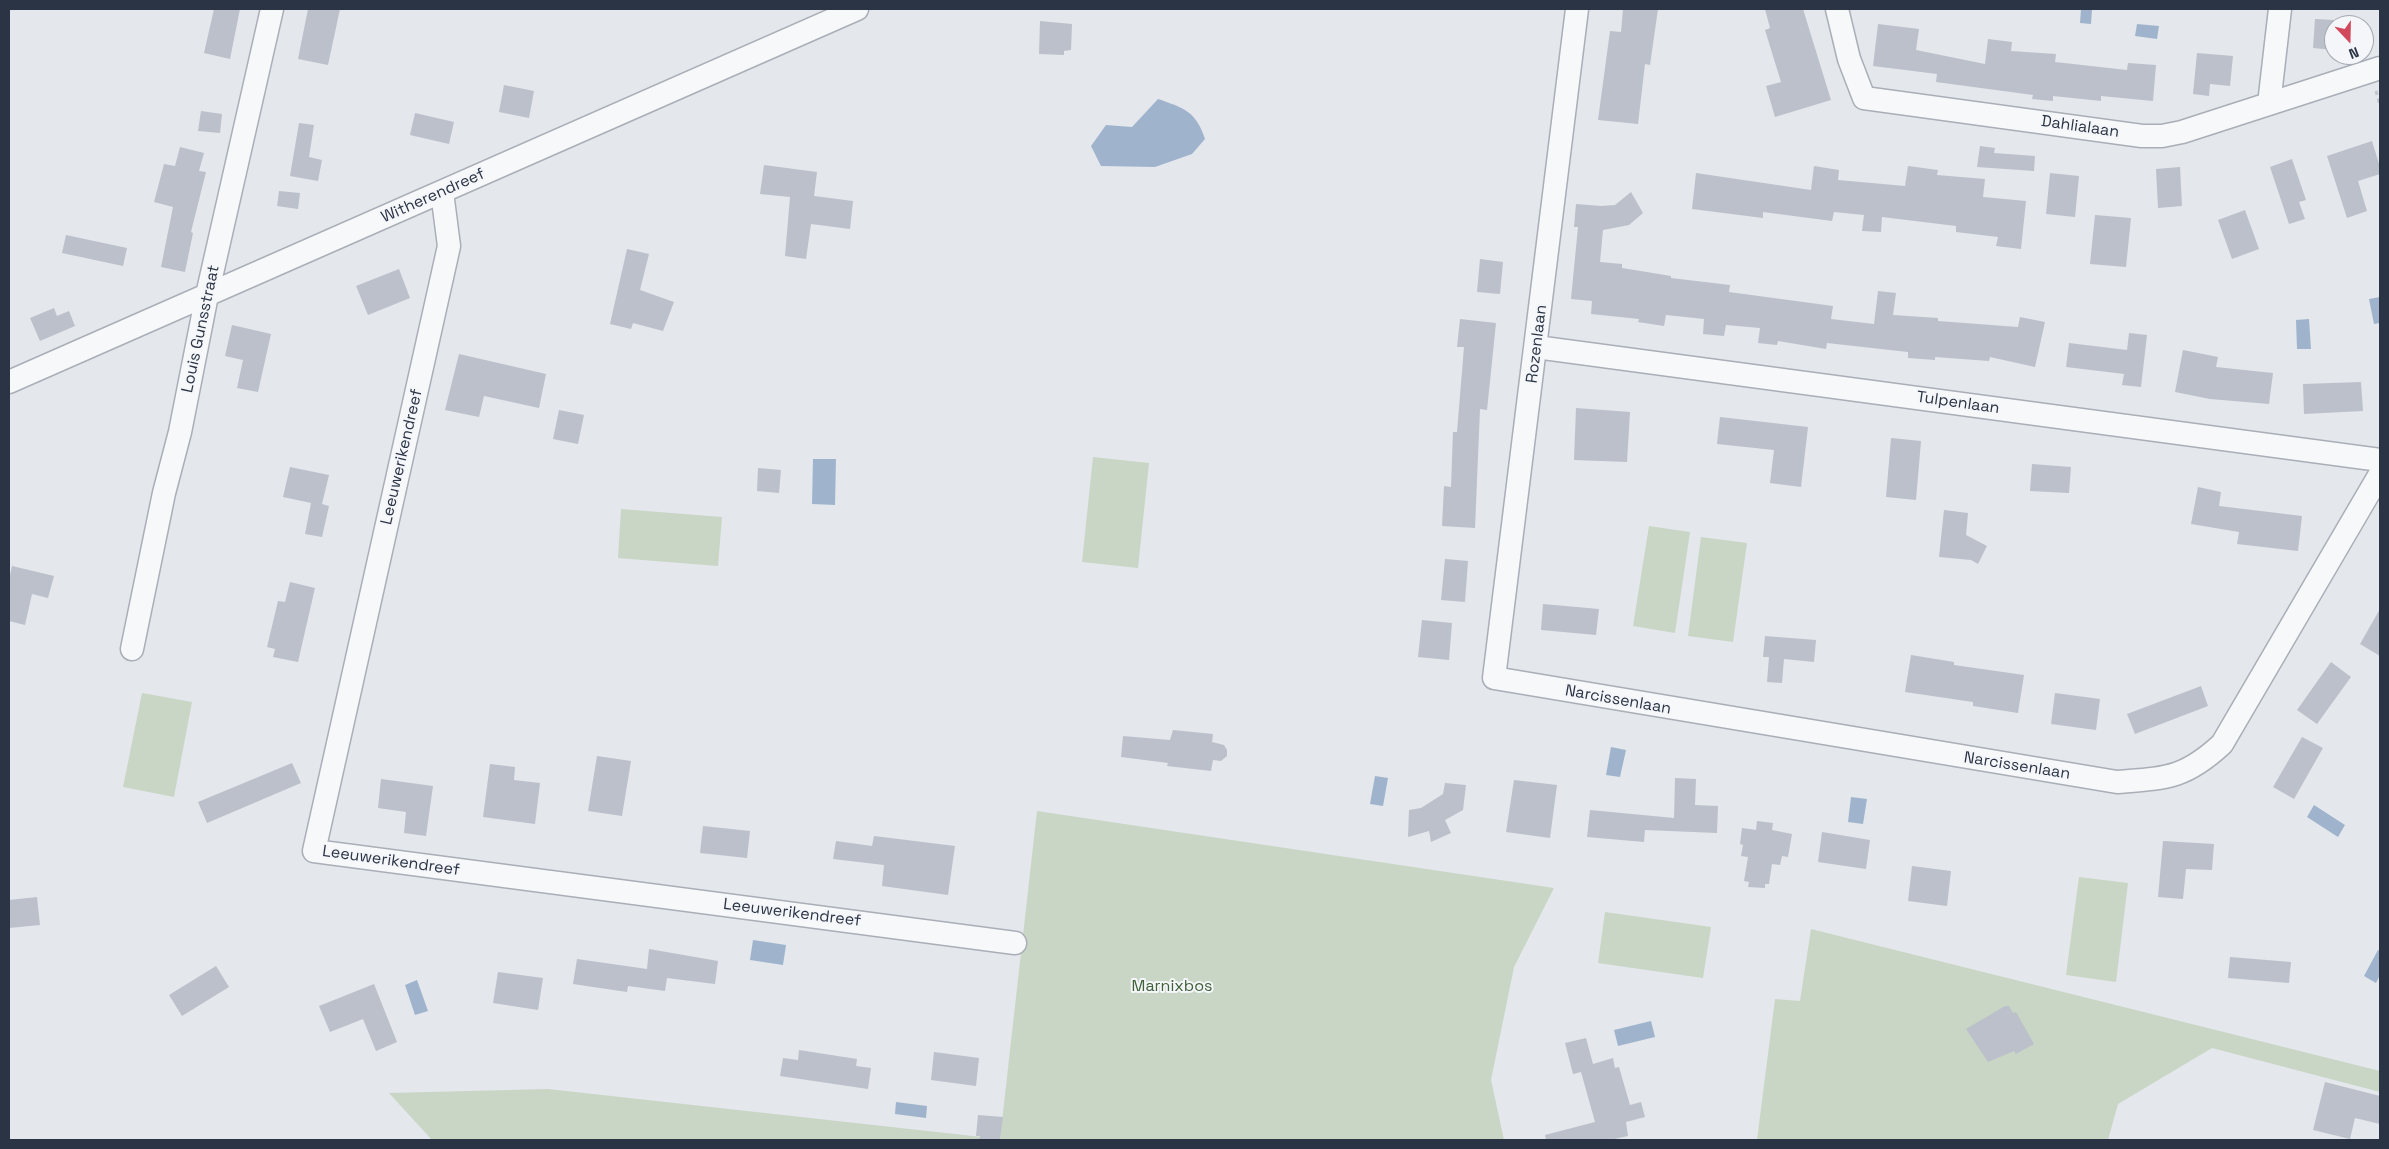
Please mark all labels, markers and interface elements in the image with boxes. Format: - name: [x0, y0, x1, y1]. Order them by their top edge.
- north arrow: [2324, 15, 2374, 65]
- text: N: [2346, 43, 2362, 63]
- street label: Dahlialaan: [2040, 112, 2120, 142]
- street label: Witherendreef: [378, 165, 488, 227]
- street label: Louis Gunsstraat: [178, 263, 224, 395]
- street label: Rozenlaan: [1523, 304, 1551, 384]
- street label: Leeuwerikendreef: [377, 387, 427, 527]
- street label: Tulpenlaan: [1915, 388, 2001, 418]
- street label: Narcissenlaan: [1563, 681, 1673, 719]
- street label: Narcissenlaan: [1962, 748, 2072, 784]
- street label: Leeuwerikendreef: [321, 842, 461, 880]
- street label: Leeuwerikendreef: [722, 895, 862, 931]
- park label: Marnixbos: [1132, 977, 1212, 997]

